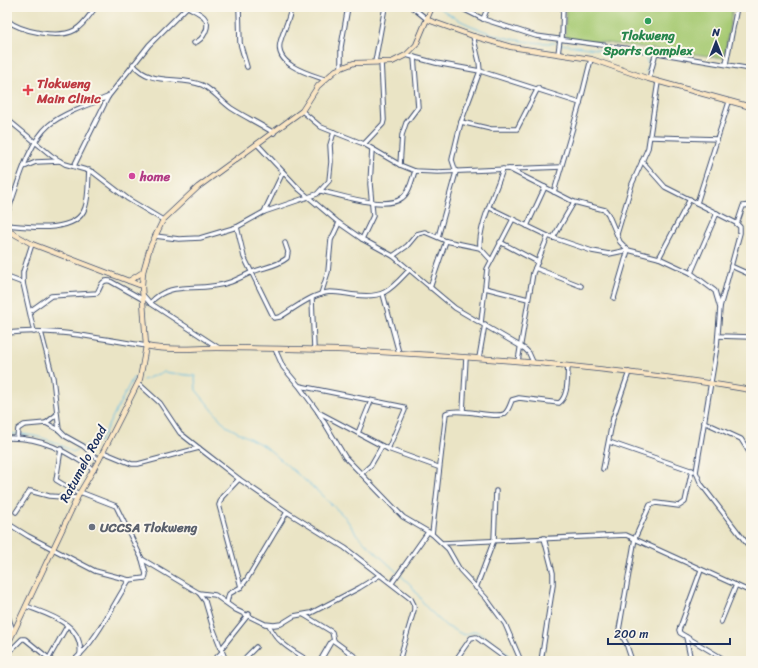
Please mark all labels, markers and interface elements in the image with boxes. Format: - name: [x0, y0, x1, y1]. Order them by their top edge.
- marker: Tlokweng Sports Complex: [643, 16, 653, 26]
- north arrow: [696, 22, 736, 62]
- text: N: [711, 23, 720, 42]
- place label: Tlokweng Sports Complex: [602, 24, 693, 62]
- place label: Tlokweng Main Clinic: [36, 72, 101, 110]
- marker: Tlokweng Main Clinic: [22, 84, 34, 96]
- place label: home: [139, 165, 170, 188]
- marker: home: [127, 171, 137, 181]
- street label: Ratumelo Road: [53, 420, 114, 507]
- place label: UCCSA Tlokweng: [100, 516, 198, 539]
- marker: UCCSA Tlokweng: [87, 522, 97, 532]
- scale bar: [608, 620, 730, 646]
- text: 200 m: [614, 623, 648, 645]

